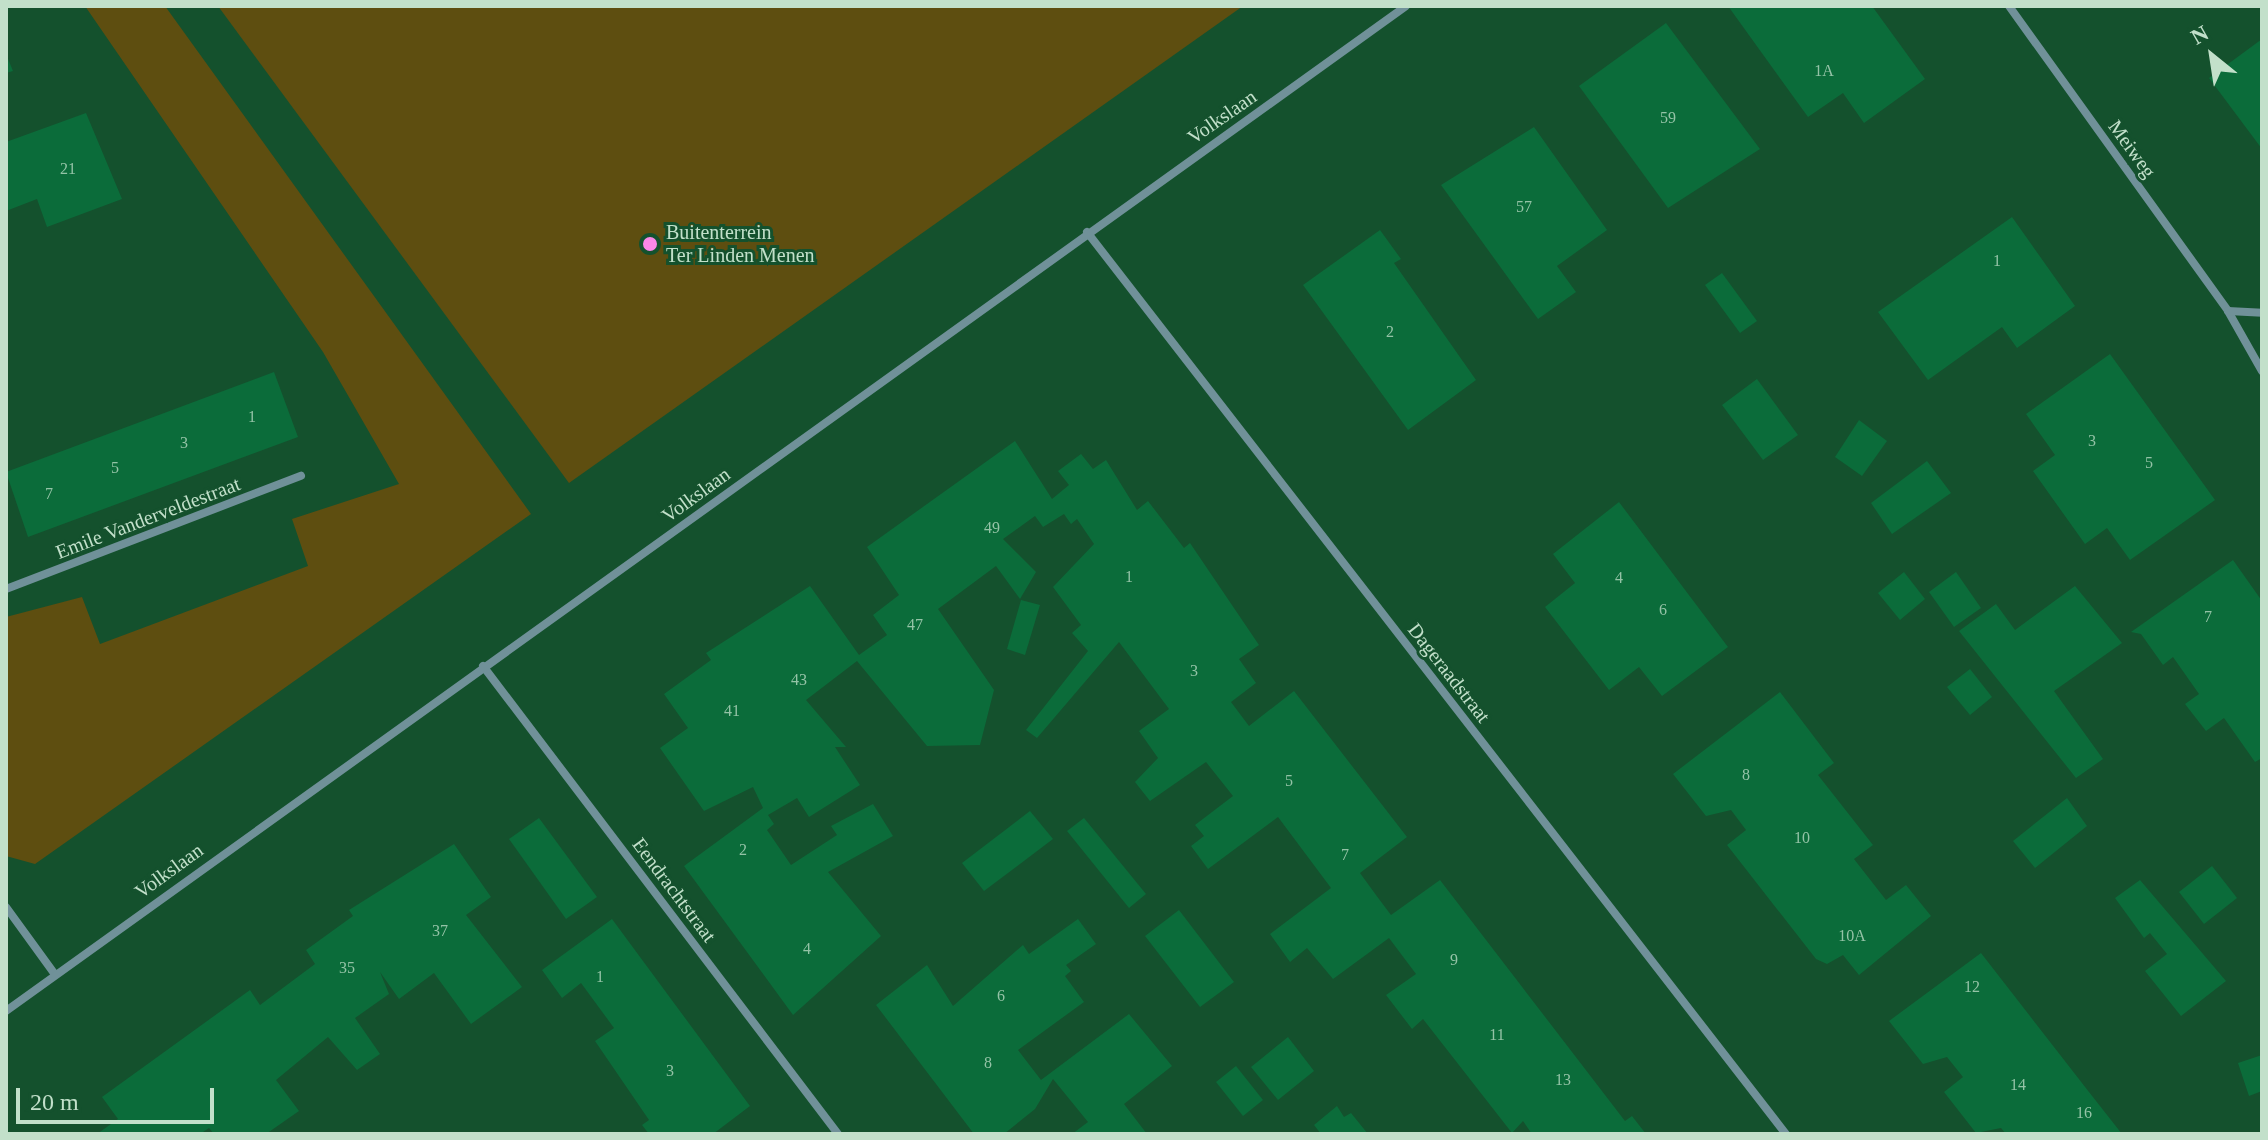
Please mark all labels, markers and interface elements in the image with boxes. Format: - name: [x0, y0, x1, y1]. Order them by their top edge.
- north arrow: [2172, 16, 2252, 96]
- text: N: [2187, 20, 2213, 50]
- house number: 1A: [1814, 61, 1834, 81]
- street label: Volkslaan: [1183, 85, 1261, 149]
- house number: 59: [1660, 108, 1676, 128]
- street label: Meiweg: [2103, 115, 2161, 183]
- house number: 21: [60, 159, 76, 179]
- house number: 57: [1516, 197, 1532, 217]
- place label: Buitenterrein Ter Linden Menen: [666, 220, 815, 267]
- marker: Buitenterrein Ter Linden Menen: [641, 235, 659, 253]
- house number: 1: [1993, 251, 2001, 271]
- house number: 2: [1386, 322, 1394, 342]
- house number: 1: [248, 407, 256, 427]
- house number: 3: [2088, 431, 2096, 451]
- house number: 3: [180, 433, 188, 453]
- house number: 5: [2145, 453, 2153, 473]
- house number: 5: [111, 458, 119, 478]
- street label: Volkslaan: [657, 462, 735, 528]
- street label: Emile Vanderveldestraat: [52, 472, 244, 564]
- house number: 7: [45, 484, 53, 504]
- house number: 49: [984, 518, 1000, 538]
- house number: 1: [1125, 567, 1133, 587]
- house number: 4: [1615, 568, 1623, 588]
- house number: 6: [1659, 600, 1667, 620]
- house number: 7: [2204, 607, 2212, 627]
- house number: 47: [907, 615, 923, 635]
- street label: Dageraadstraat: [1403, 618, 1495, 728]
- house number: 3: [1190, 661, 1198, 681]
- house number: 43: [791, 670, 807, 690]
- house number: 41: [724, 701, 740, 721]
- house number: 8: [1742, 765, 1750, 785]
- house number: 5: [1285, 771, 1293, 791]
- house number: 10: [1794, 828, 1810, 848]
- street label: Eendrachtstraat: [627, 833, 721, 947]
- street label: Volkslaan: [130, 838, 208, 904]
- house number: 2: [739, 840, 747, 860]
- house number: 7: [1341, 845, 1349, 865]
- house number: 37: [432, 921, 448, 941]
- house number: 10A: [1838, 926, 1866, 946]
- house number: 4: [803, 939, 811, 959]
- house number: 9: [1450, 950, 1458, 970]
- house number: 35: [339, 958, 355, 978]
- house number: 1: [596, 967, 604, 987]
- house number: 12: [1964, 977, 1980, 997]
- house number: 6: [997, 986, 1005, 1006]
- house number: 11: [1489, 1025, 1505, 1045]
- house number: 8: [984, 1053, 992, 1073]
- house number: 3: [666, 1061, 674, 1081]
- house number: 13: [1555, 1070, 1571, 1090]
- scale bar: [20, 1072, 218, 1122]
- house number: 14: [2010, 1075, 2026, 1095]
- text: 20 m: [30, 1089, 79, 1115]
- house number: 16: [2076, 1103, 2092, 1123]

